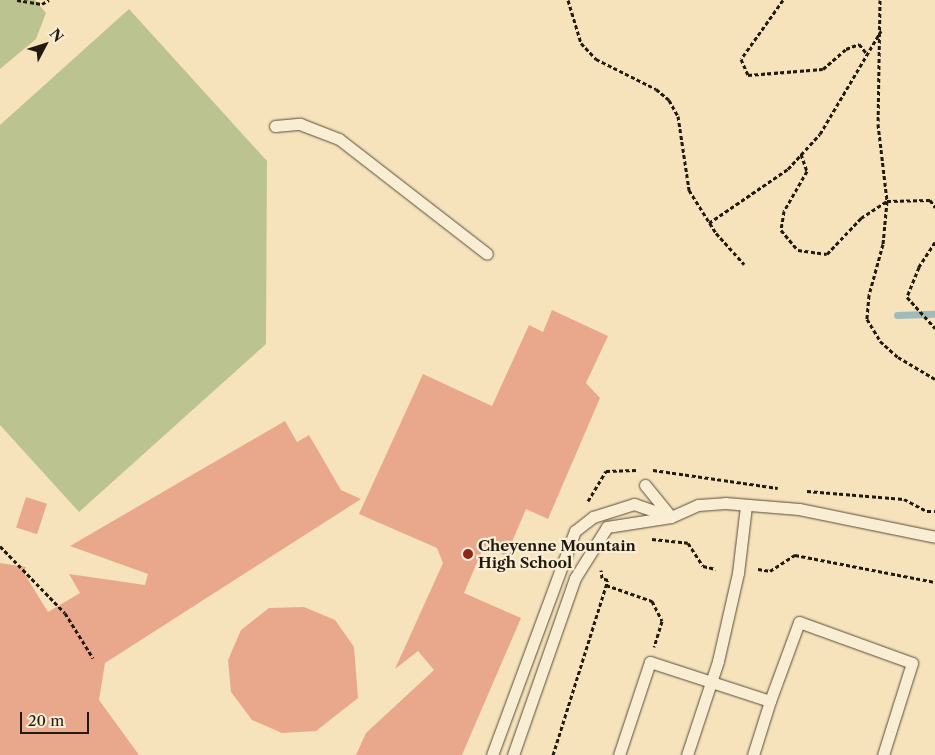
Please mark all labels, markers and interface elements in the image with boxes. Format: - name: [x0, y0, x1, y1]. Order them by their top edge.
- north arrow: [20, 20, 70, 70]
- text: N: [46, 25, 67, 46]
- place label: Cheyenne Mountain High School: [478, 536, 636, 571]
- marker: Cheyenne Mountain High School: [462, 548, 474, 560]
- scale bar: [22, 702, 91, 734]
- text: 20 m: [28, 711, 64, 730]

